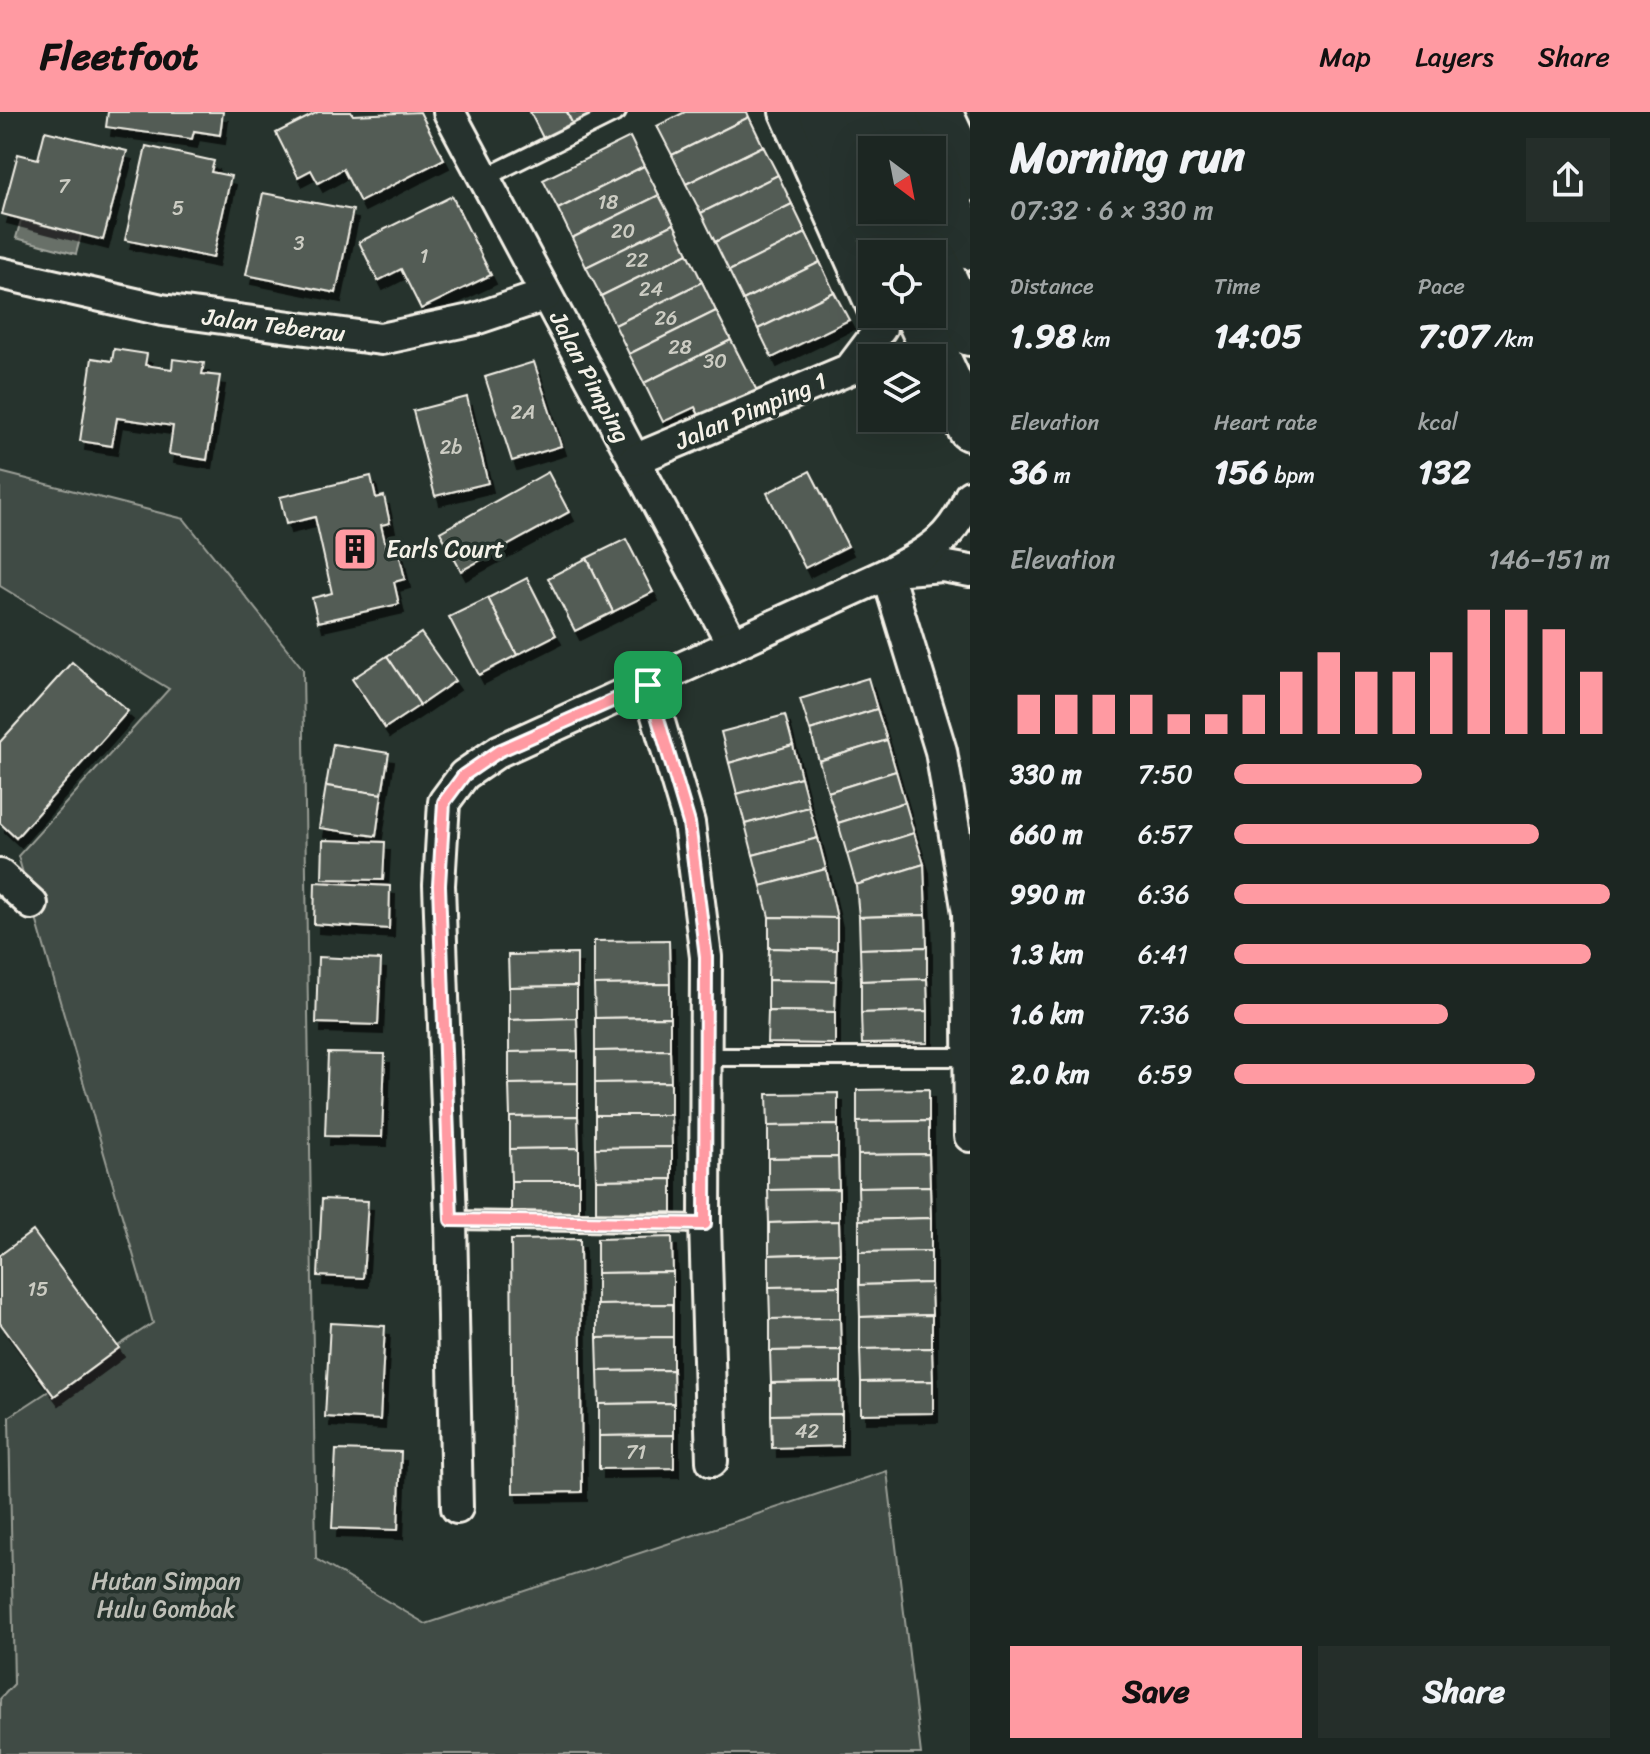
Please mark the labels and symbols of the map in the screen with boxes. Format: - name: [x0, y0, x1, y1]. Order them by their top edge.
- north arrow: [858, 136, 946, 224]
- house number: 7: [58, 169, 71, 204]
- house number: 18: [598, 185, 618, 220]
- house number: 5: [172, 191, 184, 226]
- house number: 20: [611, 214, 635, 249]
- house number: 3: [294, 226, 305, 261]
- house number: 1: [420, 239, 428, 274]
- house number: 22: [625, 243, 649, 278]
- house number: 24: [639, 272, 663, 307]
- street label: Jalan Teberau: [199, 295, 348, 355]
- house number: 26: [655, 301, 677, 336]
- street label: Jalan Pimping: [537, 302, 643, 451]
- house number: 28: [668, 330, 692, 365]
- house number: 30: [703, 344, 727, 379]
- street label: Jalan Pimping 1: [668, 360, 833, 462]
- house number: 2A: [511, 395, 535, 430]
- house number: 2b: [440, 430, 462, 465]
- building icon: Earls Court: [331, 525, 379, 573]
- place label: Earls Court: [386, 528, 505, 570]
- pin: [614, 651, 682, 719]
- house number: 15: [28, 1272, 48, 1307]
- house number: 42: [795, 1414, 819, 1449]
- house number: 71: [626, 1435, 646, 1470]
- park label: Hutan Simpan Hulu Gombak: [91, 1560, 241, 1630]

